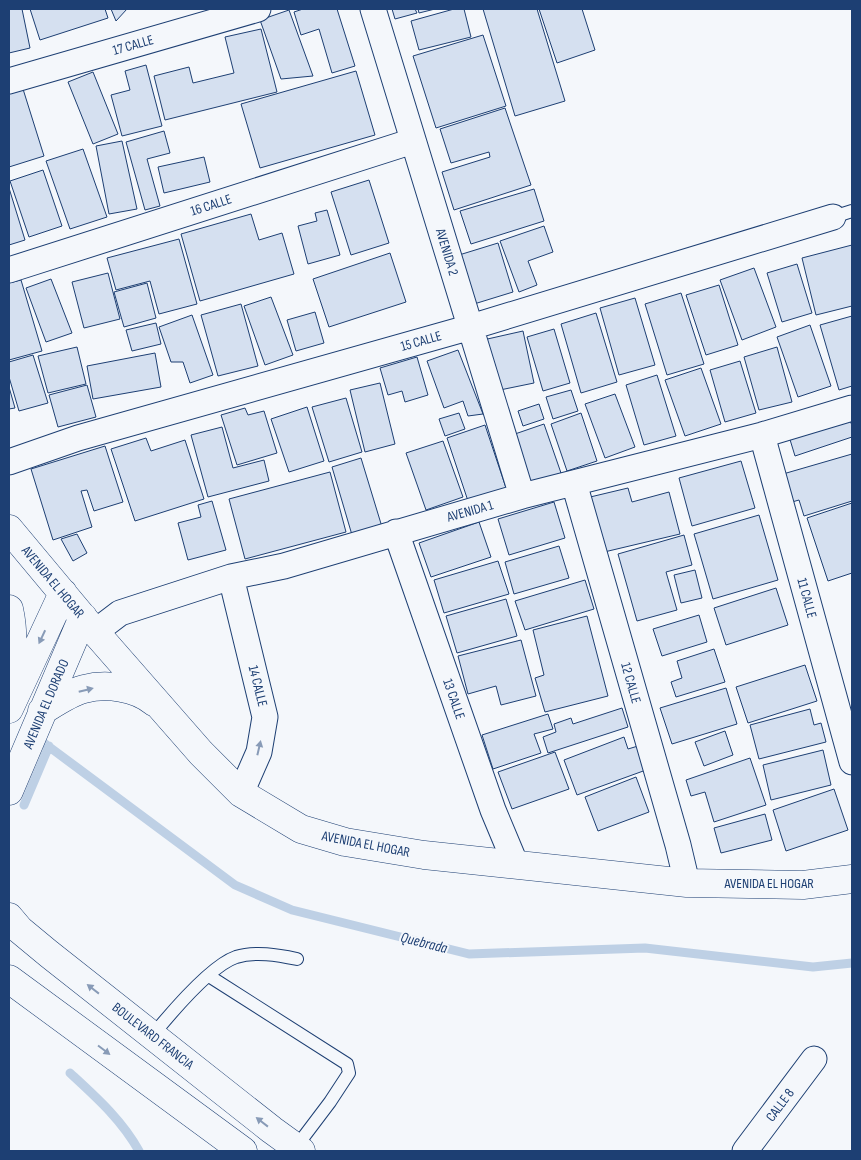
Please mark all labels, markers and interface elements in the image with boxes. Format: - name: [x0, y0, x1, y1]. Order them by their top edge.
- street label: 17 CALLE: [111, 31, 156, 59]
- street label: 16 CALLE: [188, 190, 234, 220]
- street label: AVENIDA 2: [432, 225, 462, 278]
- street label: 15 CALLE: [399, 327, 444, 355]
- street label: AVENIDA 1: [444, 496, 495, 526]
- street label: AVENIDA EL HOGAR: [17, 542, 89, 622]
- street label: 11 CALLE: [793, 576, 821, 620]
- one-way arrow: [38, 630, 46, 644]
- street label: AVENIDA EL DORADO: [19, 657, 73, 752]
- street label: 12 CALLE: [617, 660, 645, 706]
- street label: 14 CALLE: [245, 664, 271, 709]
- street label: 13 CALLE: [439, 676, 469, 722]
- one-way arrow: [78, 686, 93, 694]
- one-way arrow: [255, 740, 263, 755]
- street label: AVENIDA EL HOGAR: [320, 827, 412, 861]
- street label: AVENIDA EL HOGAR: [723, 875, 814, 892]
- water label: Quebrada: [399, 928, 449, 958]
- one-way arrow: [87, 984, 100, 995]
- street label: BOULEVARD FRANCIA: [109, 999, 198, 1074]
- one-way arrow: [97, 1044, 110, 1055]
- street label: CALLE 8: [762, 1085, 798, 1125]
- one-way arrow: [256, 1117, 269, 1128]

